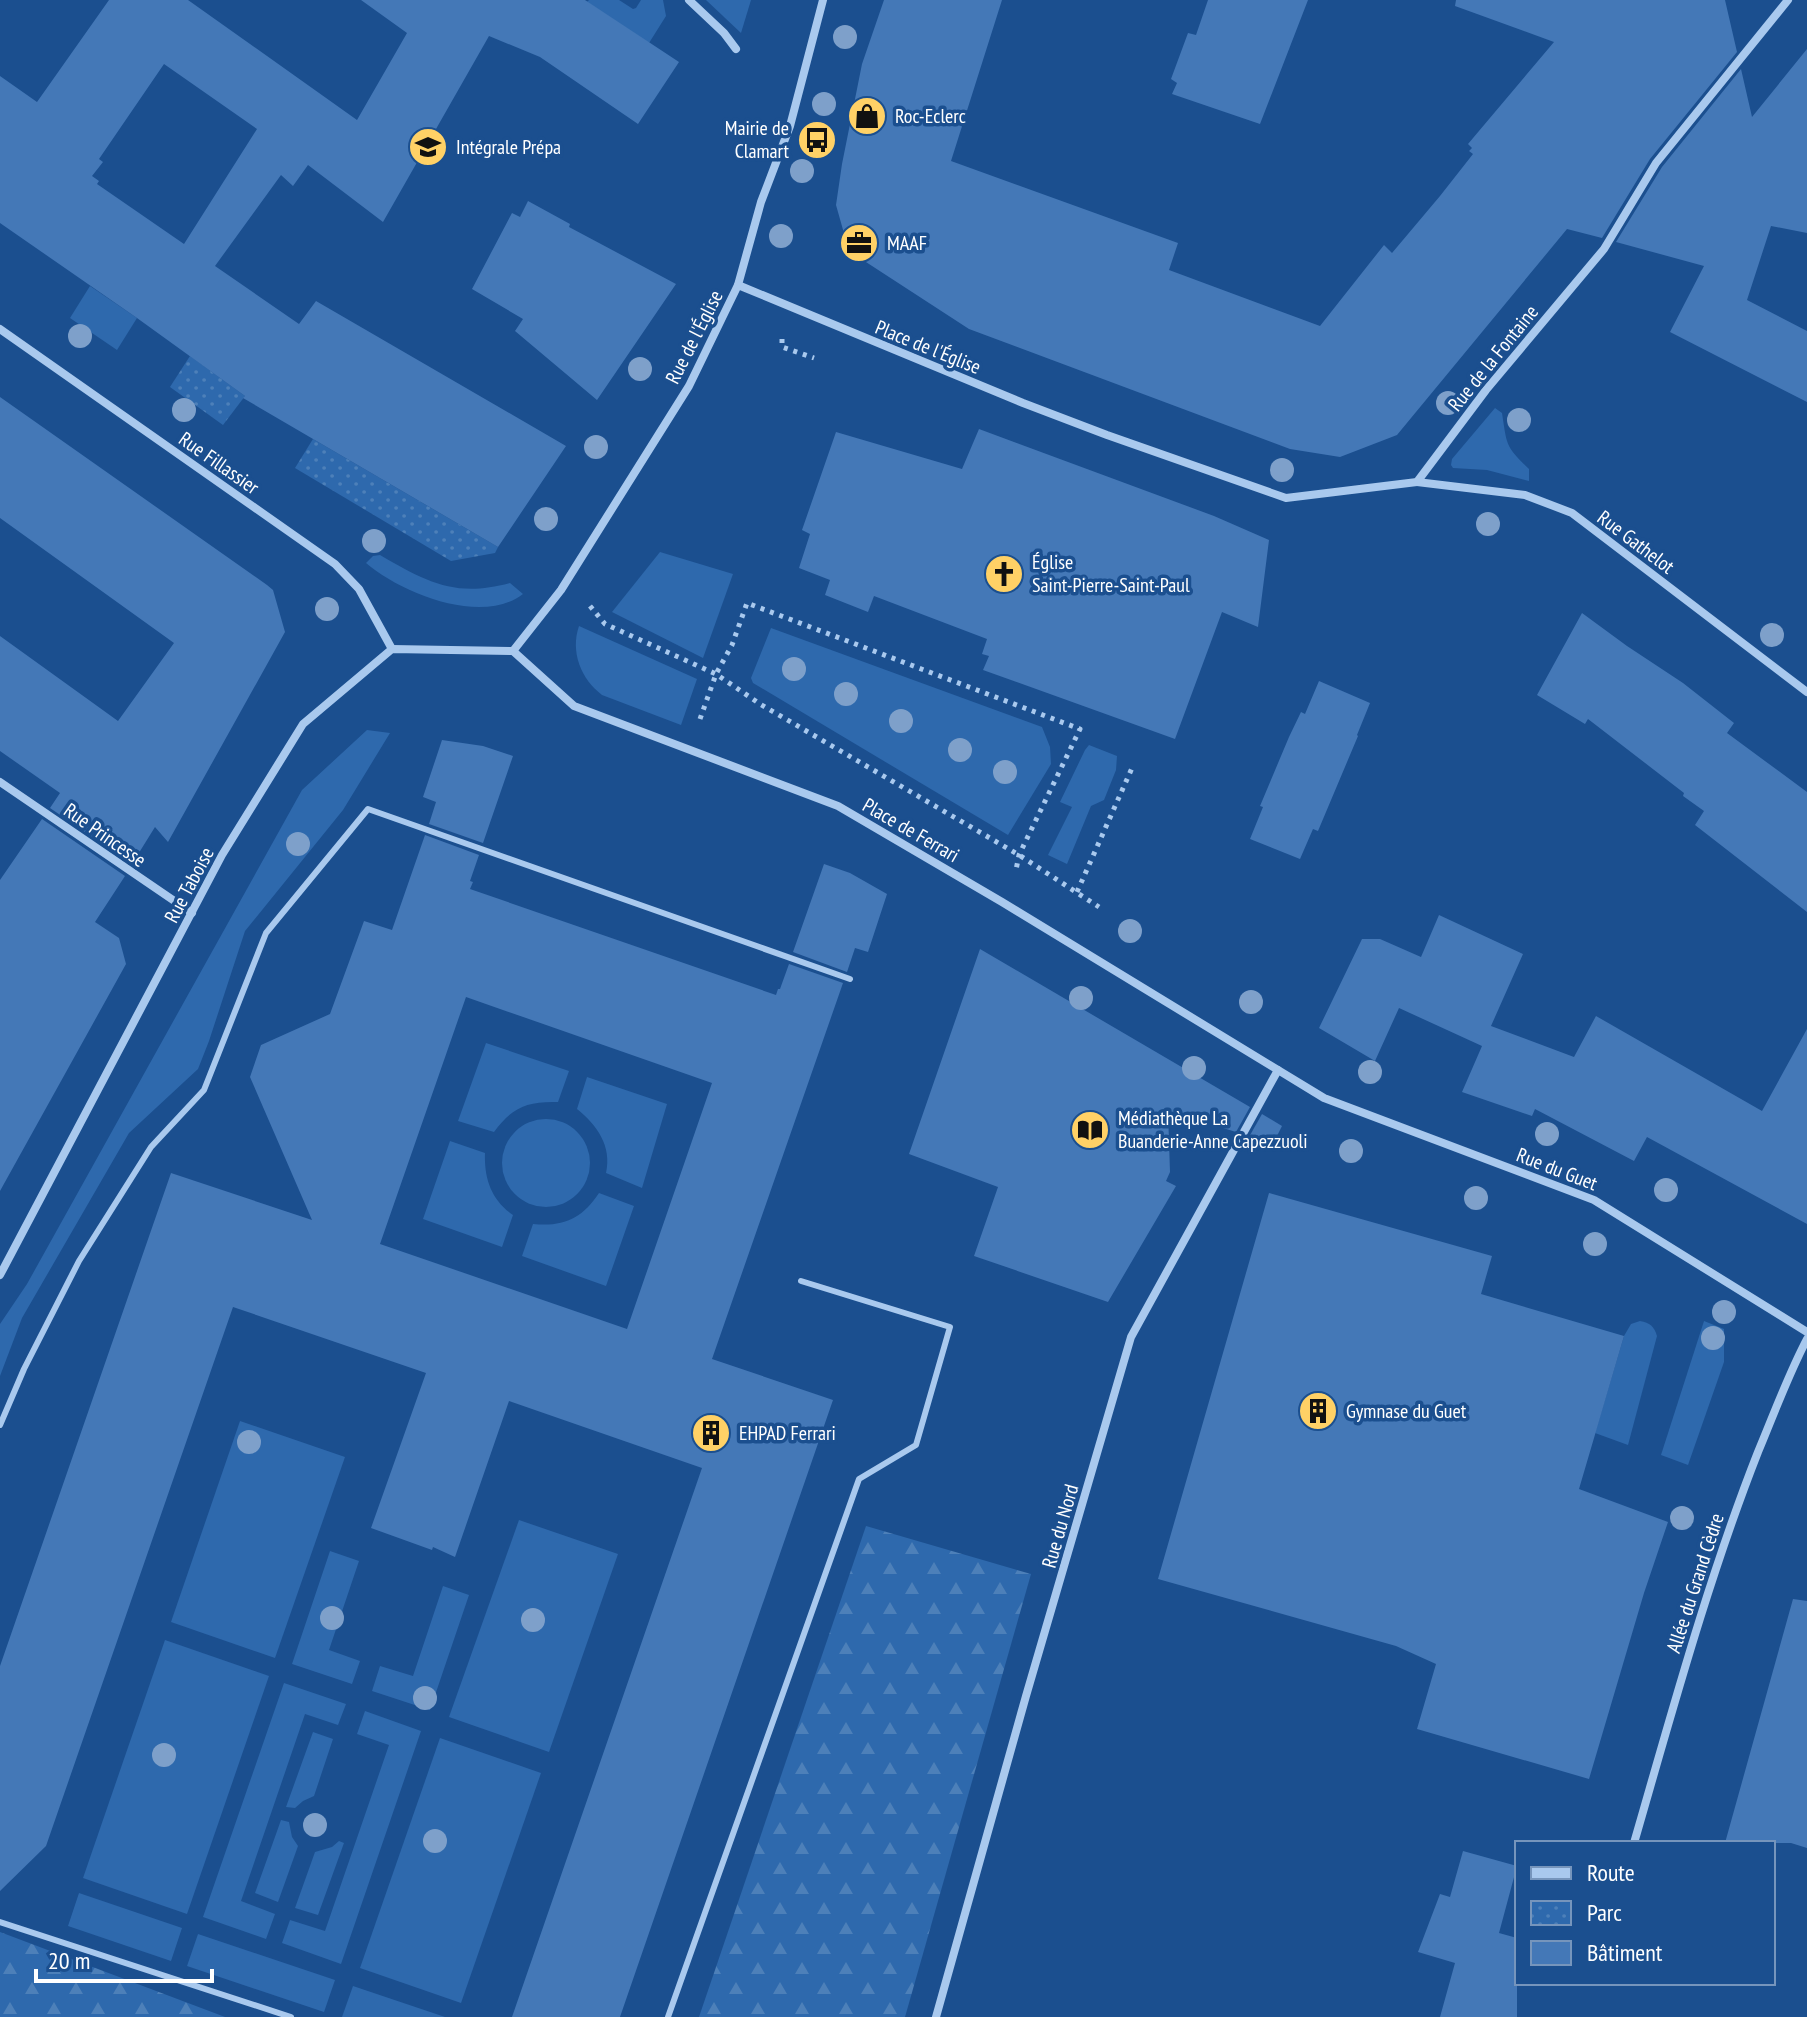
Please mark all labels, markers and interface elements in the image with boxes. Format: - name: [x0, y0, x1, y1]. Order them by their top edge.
- shop icon: Roc-Eclerc: [846, 95, 888, 137]
- place label: Roc-Eclerc: [895, 103, 966, 129]
- place label: Mairie de Clamart: [725, 115, 789, 164]
- bus stop icon: Mairie de Clamart: [796, 119, 838, 161]
- school or university icon: Intégrale Prépa: [407, 126, 449, 168]
- place label: Intégrale Prépa: [456, 134, 561, 160]
- office icon: MAAF: [838, 222, 880, 264]
- place label: MAAF: [887, 230, 927, 256]
- street label: Rue de l'Église: [659, 286, 729, 388]
- street label: Rue de la Fontaine: [1442, 300, 1544, 416]
- street label: Place de l'Église: [871, 314, 985, 380]
- street label: Rue Fillassier: [174, 426, 265, 500]
- street label: Rue Gathelot: [1592, 505, 1680, 580]
- place label: Église Saint-Pierre-Saint-Paul: [1032, 549, 1190, 598]
- church icon: Église Saint-Pierre-Saint-Paul: [983, 553, 1025, 595]
- street label: Place de Ferrari: [858, 792, 964, 868]
- street label: Rue Princesse: [59, 797, 151, 873]
- street label: Rue Taboise: [158, 843, 220, 927]
- place label: Médiathèque La Buanderie-Anne Capezzuoli: [1118, 1105, 1308, 1154]
- library icon: Médiathèque La Buanderie-Anne Capezzuoli: [1069, 1109, 1111, 1151]
- street label: Rue du Guet: [1513, 1142, 1602, 1196]
- building icon: Gymnase du Guet: [1297, 1390, 1339, 1432]
- place label: Gymnase du Guet: [1346, 1398, 1467, 1424]
- building icon: EHPAD Ferrari: [690, 1412, 732, 1454]
- place label: EHPAD Ferrari: [739, 1420, 836, 1446]
- street label: Rue du Nord: [1036, 1481, 1084, 1571]
- street label: Allée du Grand Cèdre: [1660, 1510, 1730, 1656]
- legend: [1515, 1841, 1775, 1985]
- text: Route: [1587, 1857, 1635, 1888]
- text: Parc: [1587, 1897, 1622, 1928]
- scale bar: [36, 1933, 212, 1983]
- text: Bâtiment: [1587, 1937, 1663, 1968]
- text: 20 m: [48, 1945, 90, 1976]

